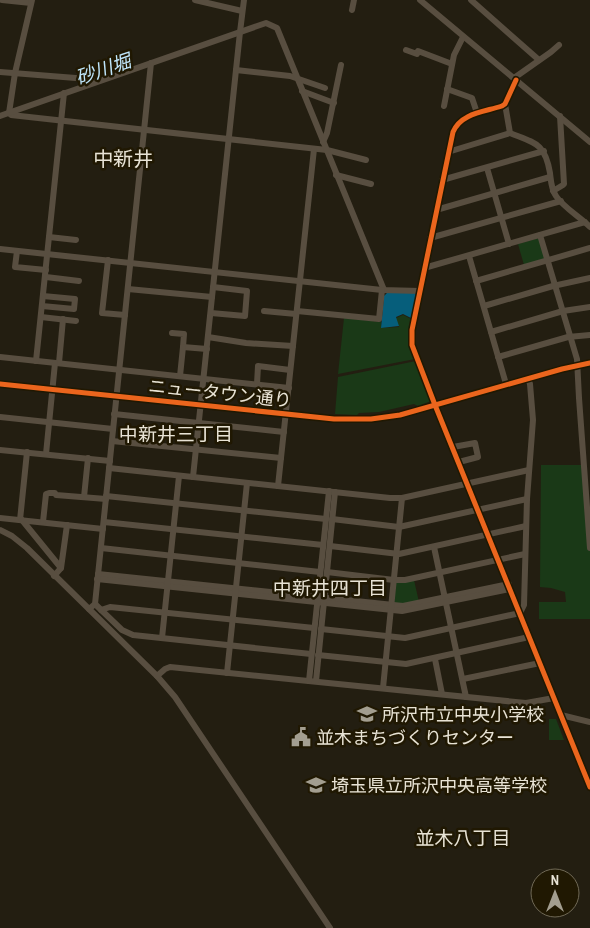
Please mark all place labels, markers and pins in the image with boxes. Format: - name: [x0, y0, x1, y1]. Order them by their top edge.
- place label: 所沢市立中央小学校: [382, 702, 544, 727]
- school or university icon: 所沢市立中央小学校: [356, 703, 378, 725]
- place label: 並木まちづくりセンター: [316, 725, 514, 750]
- public building icon: 並木まちづくりセンター: [290, 726, 312, 748]
- place label: 埼玉県立所沢中央高等学校: [331, 773, 547, 798]
- school or university icon: 埼玉県立所沢中央高等学校: [305, 774, 327, 796]

